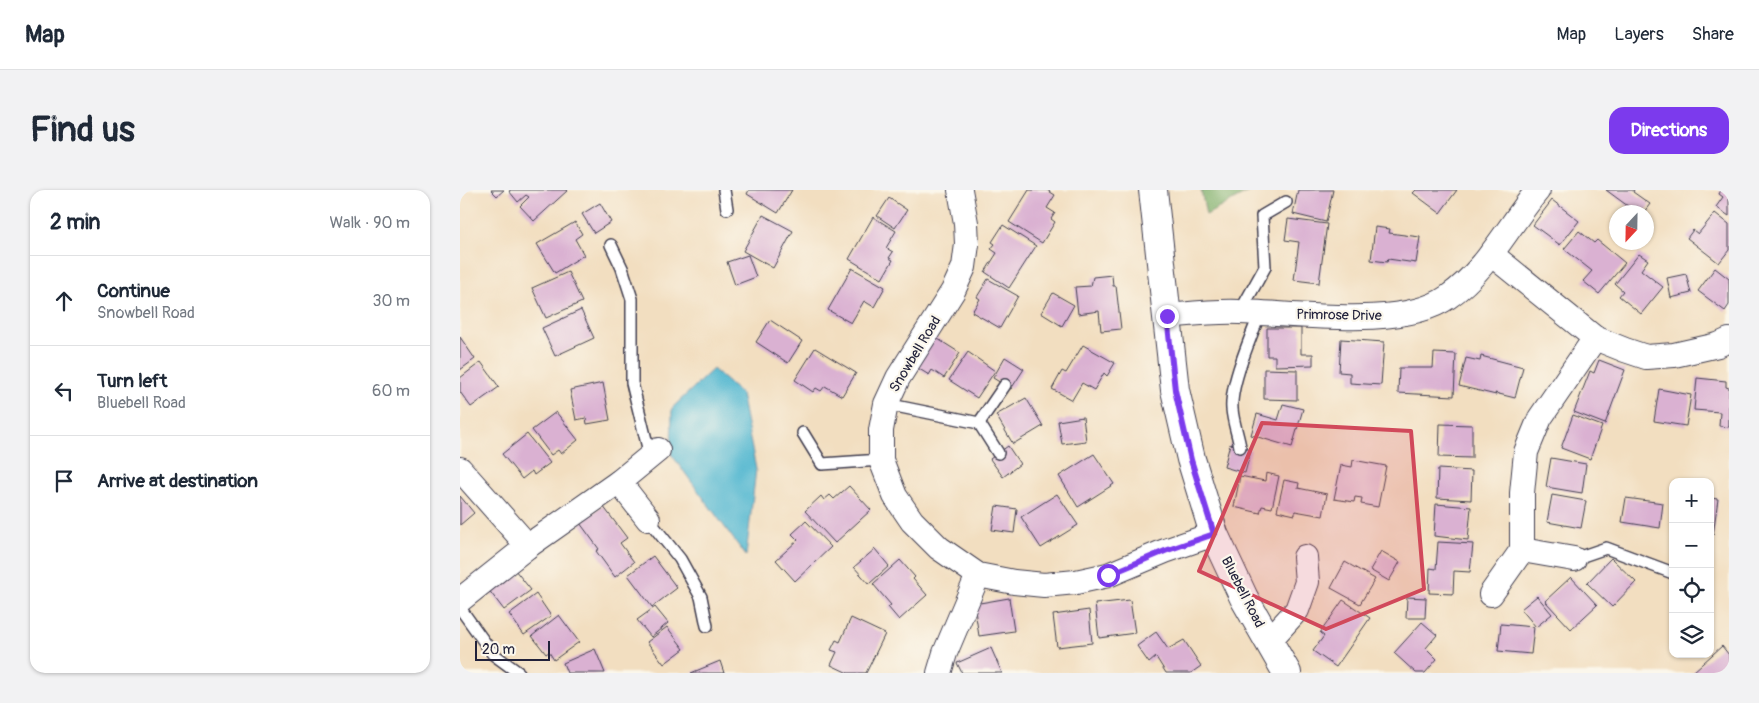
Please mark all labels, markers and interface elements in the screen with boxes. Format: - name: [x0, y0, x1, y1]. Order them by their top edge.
- text: Map: [25, 20, 65, 49]
- text: Map: [1557, 23, 1586, 46]
- text: Layers: [1614, 23, 1664, 46]
- text: Share: [1692, 23, 1734, 46]
- button: Directions: [1609, 107, 1729, 154]
- text: Find us: [30, 108, 135, 152]
- north arrow: [1609, 205, 1654, 250]
- text: 2 min: [50, 209, 100, 236]
- text: Walk · 90 m: [329, 213, 410, 233]
- text: Continue: [97, 279, 170, 303]
- icon: ahead: [50, 287, 78, 315]
- text: 30 m: [372, 291, 410, 311]
- text: Snowbell Road: [97, 303, 195, 323]
- route end: [1156, 305, 1179, 328]
- street label: Primrose Drive: [1296, 306, 1382, 324]
- street label: Snowbell Road: [886, 313, 944, 395]
- text: Turn left: [97, 369, 167, 393]
- icon: left: [50, 377, 78, 405]
- text: 60 m: [372, 381, 410, 401]
- text: Bluebell Road: [97, 393, 186, 413]
- icon: arrive: [50, 467, 78, 495]
- text: Arrive at destination: [97, 469, 258, 493]
- map controls: [1669, 478, 1714, 658]
- button: +: [1669, 478, 1714, 523]
- button: −: [1669, 523, 1714, 568]
- street label: Bluebell Road: [1218, 554, 1268, 631]
- route start: [1097, 564, 1120, 587]
- button: locate: [1669, 568, 1714, 613]
- button: layers: [1669, 613, 1714, 658]
- scale bar: [475, 638, 550, 661]
- text: 20 m: [482, 641, 515, 658]

